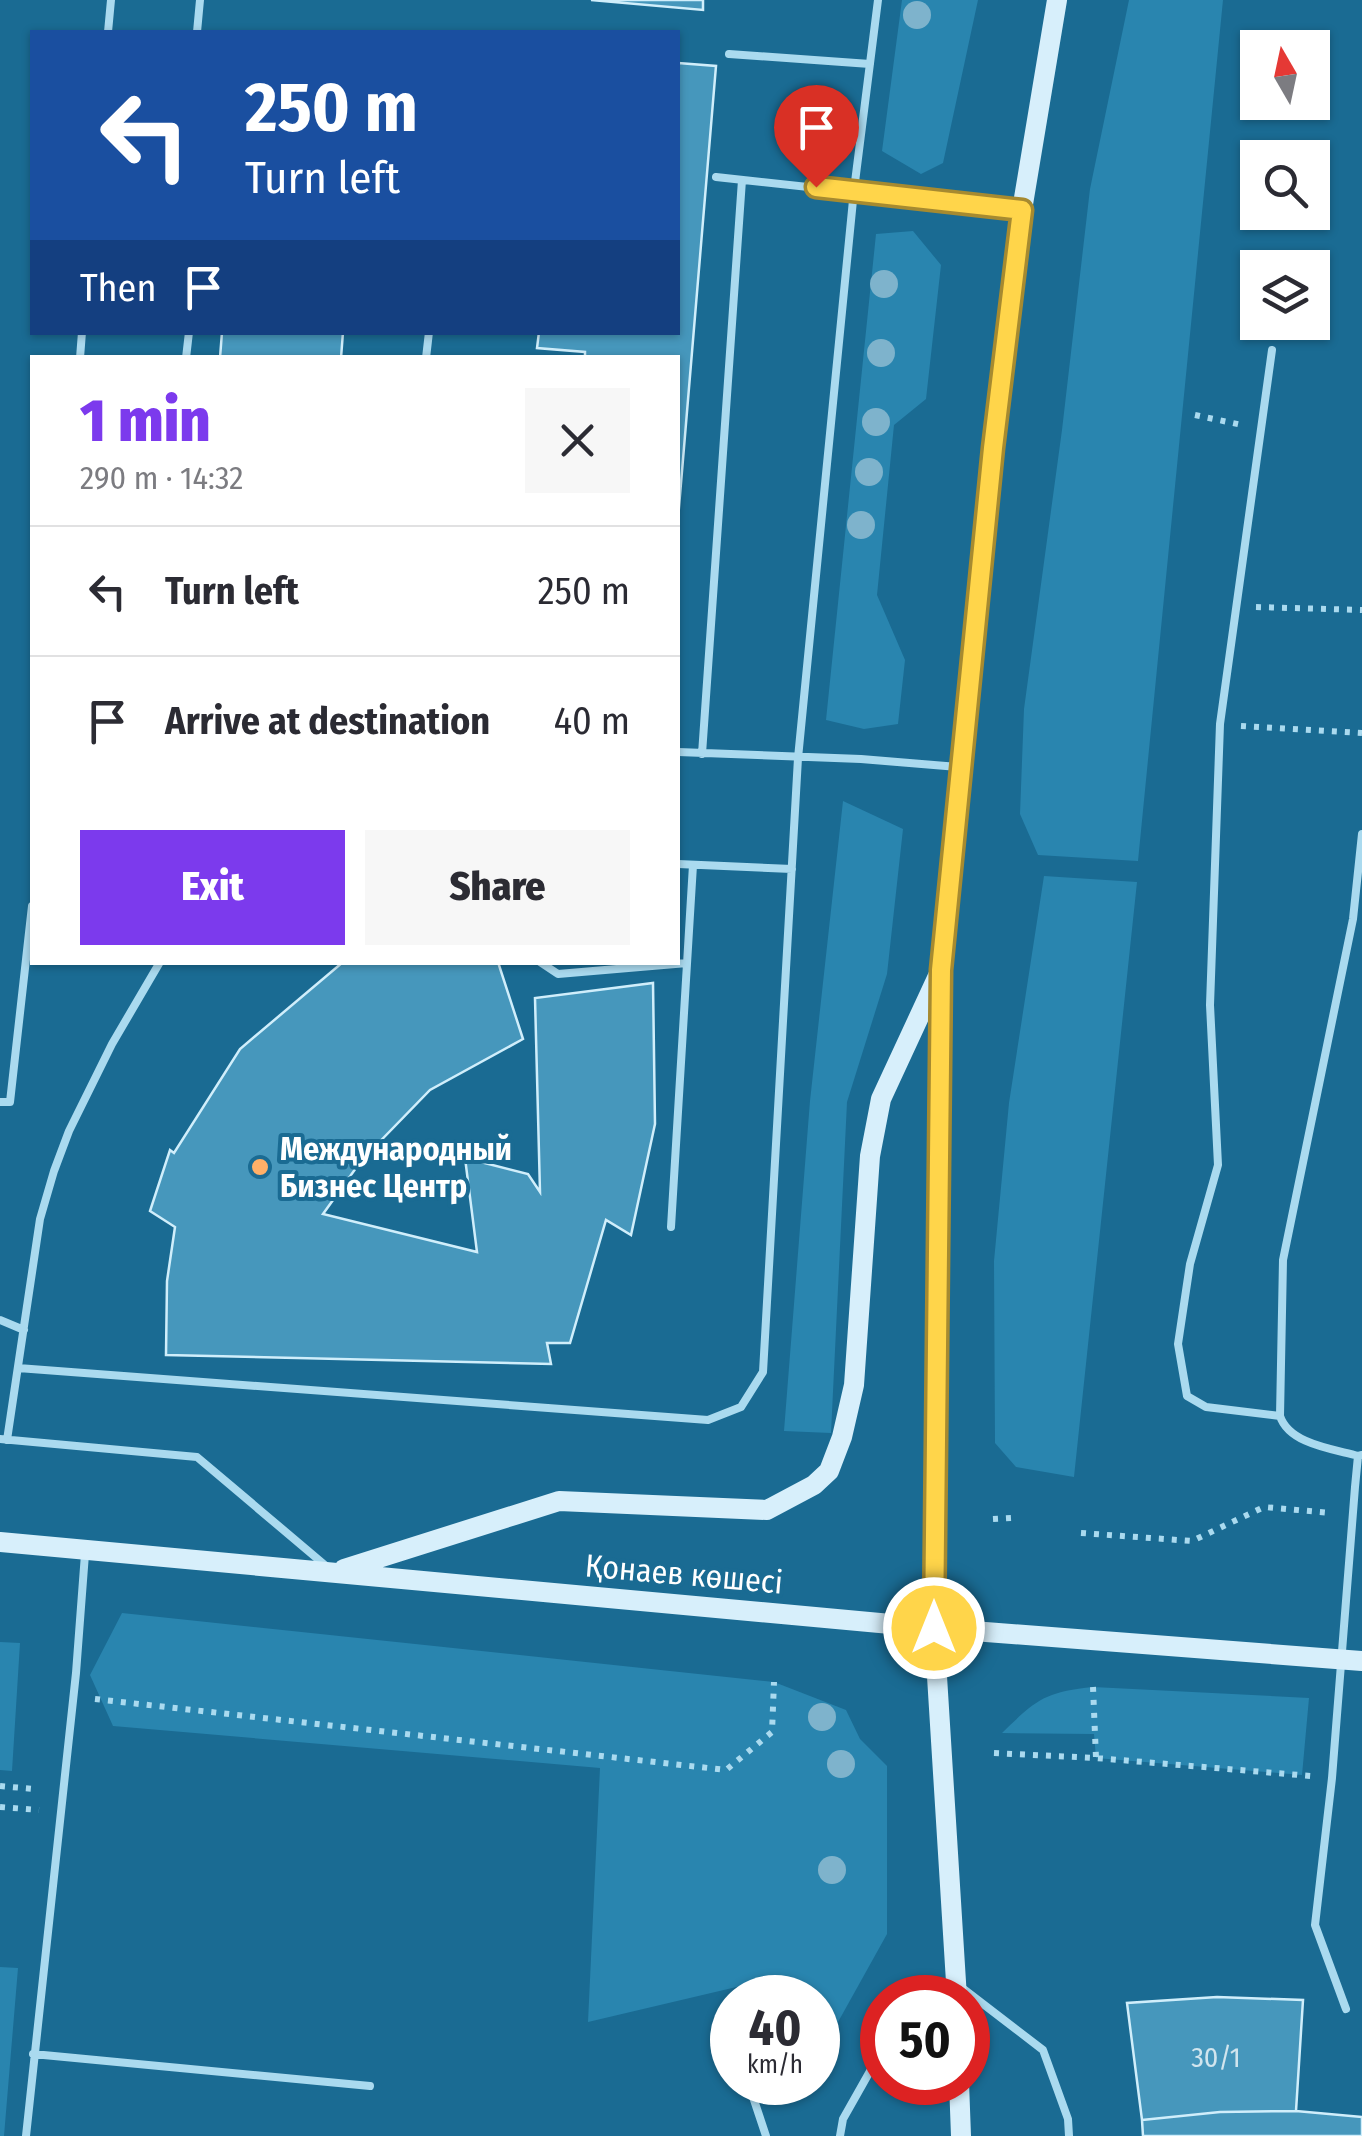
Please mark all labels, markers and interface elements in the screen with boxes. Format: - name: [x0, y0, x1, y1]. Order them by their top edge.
- north arrow: [1240, 30, 1330, 120]
- map controls: [1240, 30, 1330, 340]
- text: 250 m: [245, 66, 418, 150]
- icon: left: [80, 70, 210, 200]
- pin: [774, 85, 859, 188]
- icon: arrive: [789, 100, 844, 155]
- button: search: [1240, 140, 1330, 230]
- text: Turn left: [245, 151, 400, 205]
- button: layers: [1240, 250, 1330, 340]
- icon: arrive: [176, 260, 231, 315]
- text: Then: [80, 265, 156, 311]
- text: 1 min: [80, 385, 211, 457]
- button: close: [525, 388, 630, 493]
- text: 290 m · 14:32: [80, 459, 243, 497]
- icon: left: [80, 564, 135, 619]
- text: Turn left: [165, 568, 299, 614]
- text: 250 m: [538, 568, 630, 614]
- icon: arrive: [80, 694, 135, 749]
- text: Arrive at destination: [165, 698, 490, 744]
- text: 40 m: [554, 698, 630, 744]
- button: Exit: [80, 830, 345, 945]
- button: Share: [365, 830, 630, 945]
- place label: Международный Бизнес Центр: [280, 1130, 512, 1205]
- marker: Международный Бизнес Центр: [249, 1156, 271, 1178]
- street label: Қонаев көшесі: [584, 1546, 784, 1602]
- position arrow: [882, 1576, 986, 1680]
- speed limit sign: 50: [860, 1975, 990, 2105]
- text: 40: [748, 1998, 801, 2058]
- house number: 30/1: [1191, 2041, 1241, 2074]
- text: km/h: [747, 2050, 803, 2080]

